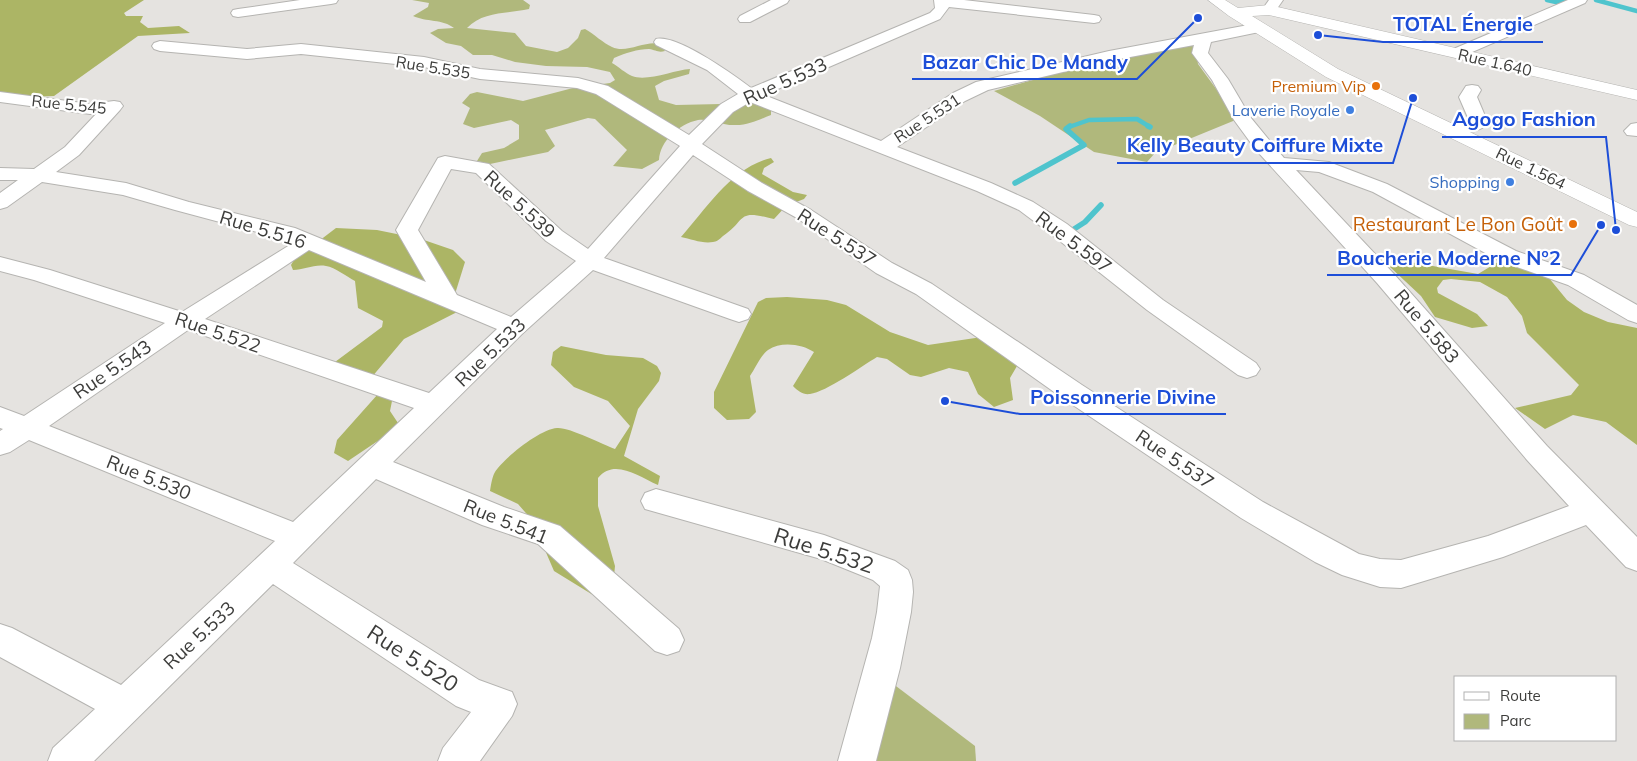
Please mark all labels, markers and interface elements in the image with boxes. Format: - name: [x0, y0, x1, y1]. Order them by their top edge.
- callout: TOTAL Énergie: [1383, 7, 1543, 42]
- text: TOTAL Énergie: [1393, 11, 1533, 36]
- callout: Bazar Chic De Mandy: [912, 44, 1137, 79]
- street label: Rue 1.640: [1456, 44, 1534, 80]
- text: Bazar Chic De Mandy: [922, 49, 1128, 74]
- street label: Rue 5.535: [394, 51, 472, 83]
- street label: Rue 5.533: [739, 52, 831, 110]
- place label: Premium Vip: [1271, 76, 1366, 96]
- marker: Premium Vip: [1370, 80, 1382, 92]
- street label: Rue 5.531: [890, 89, 964, 147]
- street label: Rue 5.545: [31, 90, 107, 118]
- place label: Laverie Royale: [1232, 100, 1340, 120]
- callout: Agogo Fashion: [1442, 102, 1606, 137]
- marker: Laverie Royale: [1344, 104, 1356, 116]
- text: Agogo Fashion: [1452, 106, 1596, 131]
- callout: Kelly Beauty Coiffure Mixte: [1117, 128, 1393, 163]
- text: Kelly Beauty Coiffure Mixte: [1127, 132, 1383, 157]
- street label: Rue 1.564: [1493, 143, 1570, 194]
- street label: Rue 5.539: [479, 165, 561, 243]
- place label: Shopping: [1429, 172, 1500, 192]
- marker: Shopping: [1504, 176, 1516, 188]
- street label: Rue 5.537: [793, 203, 881, 271]
- street label: Rue 5.516: [217, 204, 309, 254]
- street label: Rue 5.597: [1031, 206, 1117, 278]
- place label: Restaurant Le Bon Goût: [1353, 212, 1563, 236]
- marker: Restaurant Le Bon Goût: [1567, 218, 1579, 230]
- callout: Boucherie Moderne N°2: [1327, 240, 1571, 275]
- text: Boucherie Moderne N°2: [1337, 245, 1561, 270]
- street label: Rue 5.583: [1389, 284, 1465, 368]
- street label: Rue 5.522: [172, 306, 264, 358]
- street label: Rue 5.533: [450, 312, 530, 392]
- street label: Rue 5.543: [68, 334, 156, 404]
- callout: Poissonnerie Divine: [1020, 379, 1226, 414]
- text: Poissonnerie Divine: [1030, 384, 1216, 409]
- street label: Rue 5.537: [1131, 424, 1219, 494]
- street label: Rue 5.530: [103, 449, 195, 505]
- street label: Rue 5.541: [460, 493, 552, 549]
- street label: Rue 5.532: [770, 521, 878, 579]
- street label: Rue 5.533: [158, 596, 240, 674]
- street label: Rue 5.520: [362, 618, 464, 698]
- legend: [1454, 676, 1617, 741]
- text: Route: [1500, 686, 1541, 705]
- text: Parc: [1500, 711, 1531, 730]

